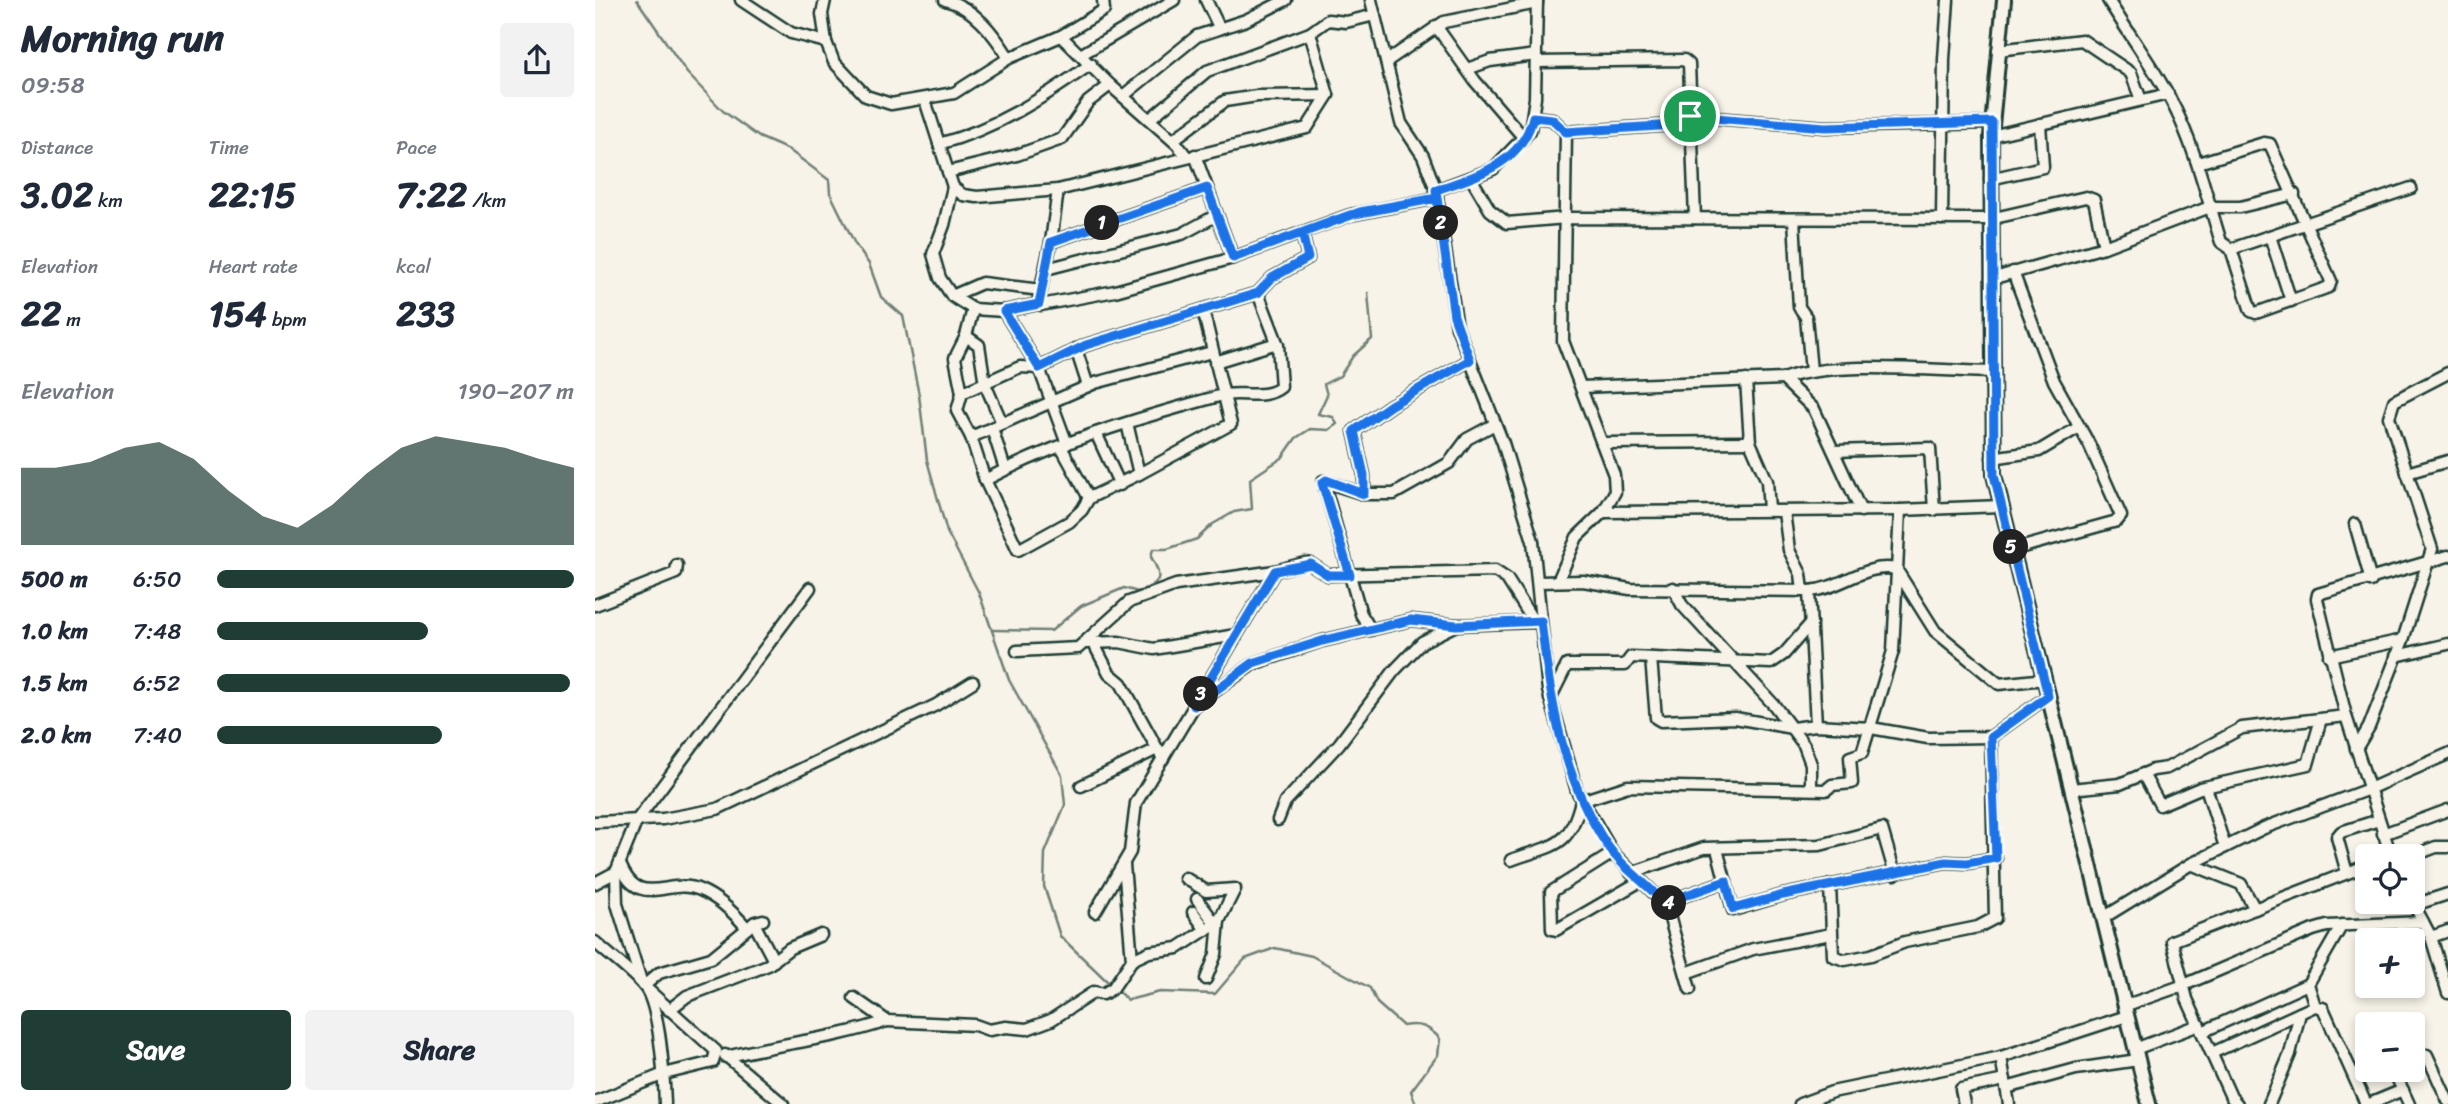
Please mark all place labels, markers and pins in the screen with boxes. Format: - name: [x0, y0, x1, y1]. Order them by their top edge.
- pin: [1660, 86, 1720, 146]
- pin: 1: [1085, 206, 1119, 241]
- pin: 2: [1423, 206, 1459, 241]
- pin: 5: [1993, 530, 2029, 564]
- pin: 3: [1183, 676, 1219, 712]
- pin: 4: [1651, 886, 1687, 920]

